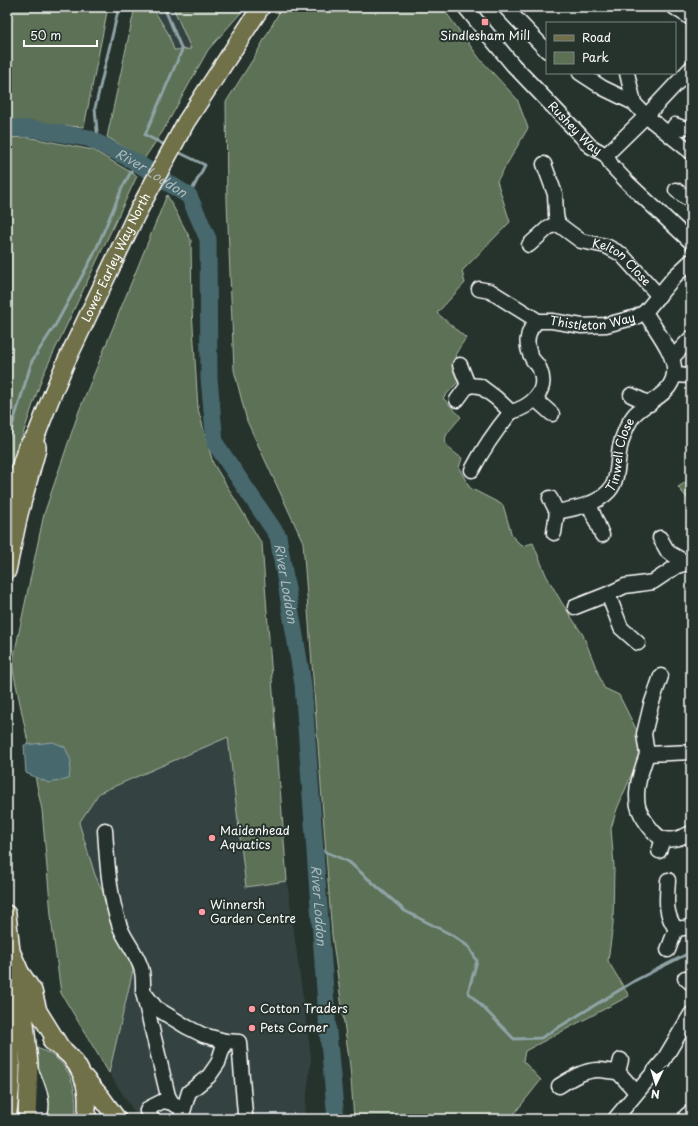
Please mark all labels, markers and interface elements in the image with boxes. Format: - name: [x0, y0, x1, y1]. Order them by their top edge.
- marker: Sindlesham Mill: [480, 17, 490, 27]
- scale bar: [24, 22, 97, 48]
- legend: [546, 22, 676, 74]
- text: 50 m: [30, 26, 61, 44]
- place label: Sindlesham Mill: [440, 26, 530, 44]
- text: Road: [582, 28, 611, 46]
- text: Park: [582, 48, 609, 66]
- street label: Rushey Way: [544, 97, 605, 159]
- water label: River Loddon: [113, 143, 192, 202]
- street label: Lower Earley Way North: [76, 189, 154, 325]
- street label: Kelton Close: [591, 233, 656, 289]
- street label: Thistleton Way: [549, 308, 637, 334]
- street label: Tinwell Close: [601, 413, 638, 495]
- water label: River Loddon: [270, 542, 303, 626]
- place label: Maidenhead Aquatics: [220, 821, 290, 853]
- marker: Maidenhead Aquatics: [207, 833, 217, 843]
- water label: River Loddon: [307, 864, 332, 947]
- place label: Winnersh Garden Centre: [210, 895, 296, 927]
- marker: Winnersh Garden Centre: [197, 907, 207, 917]
- place label: Cotton Traders: [260, 999, 348, 1017]
- marker: Cotton Traders: [247, 1004, 257, 1014]
- place label: Pets Corner: [260, 1018, 328, 1036]
- marker: Pets Corner: [247, 1023, 257, 1033]
- north arrow: [636, 1064, 676, 1104]
- text: N: [650, 1086, 660, 1103]

